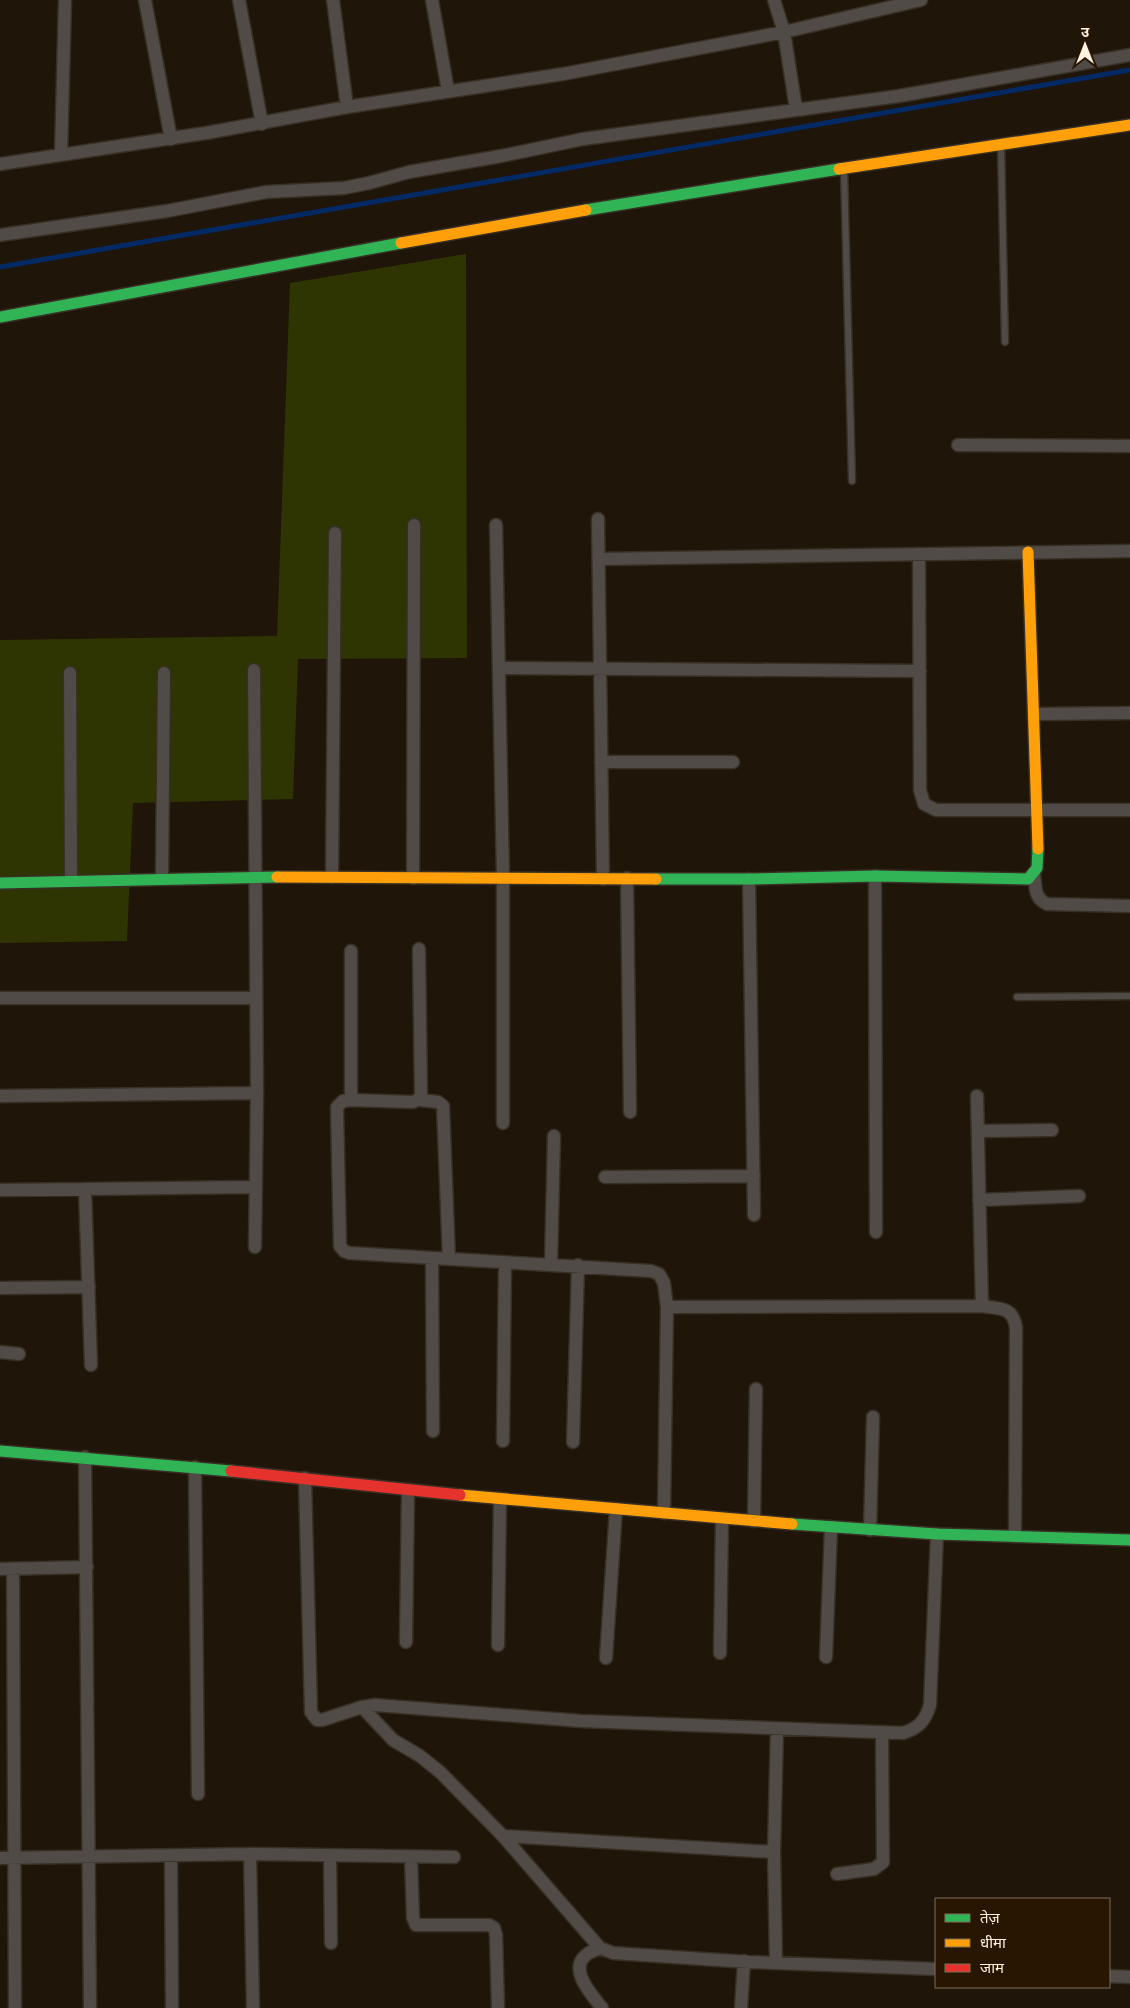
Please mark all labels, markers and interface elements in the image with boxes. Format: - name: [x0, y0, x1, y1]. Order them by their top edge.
- north arrow: [1060, 20, 1110, 70]
- text: उ: [1081, 24, 1090, 40]
- legend: [935, 1898, 1110, 1988]
- text: तेज़: [980, 1909, 1001, 1926]
- text: धीमा: [980, 1934, 1007, 1951]
- text: जाम: [980, 1959, 1005, 1976]

